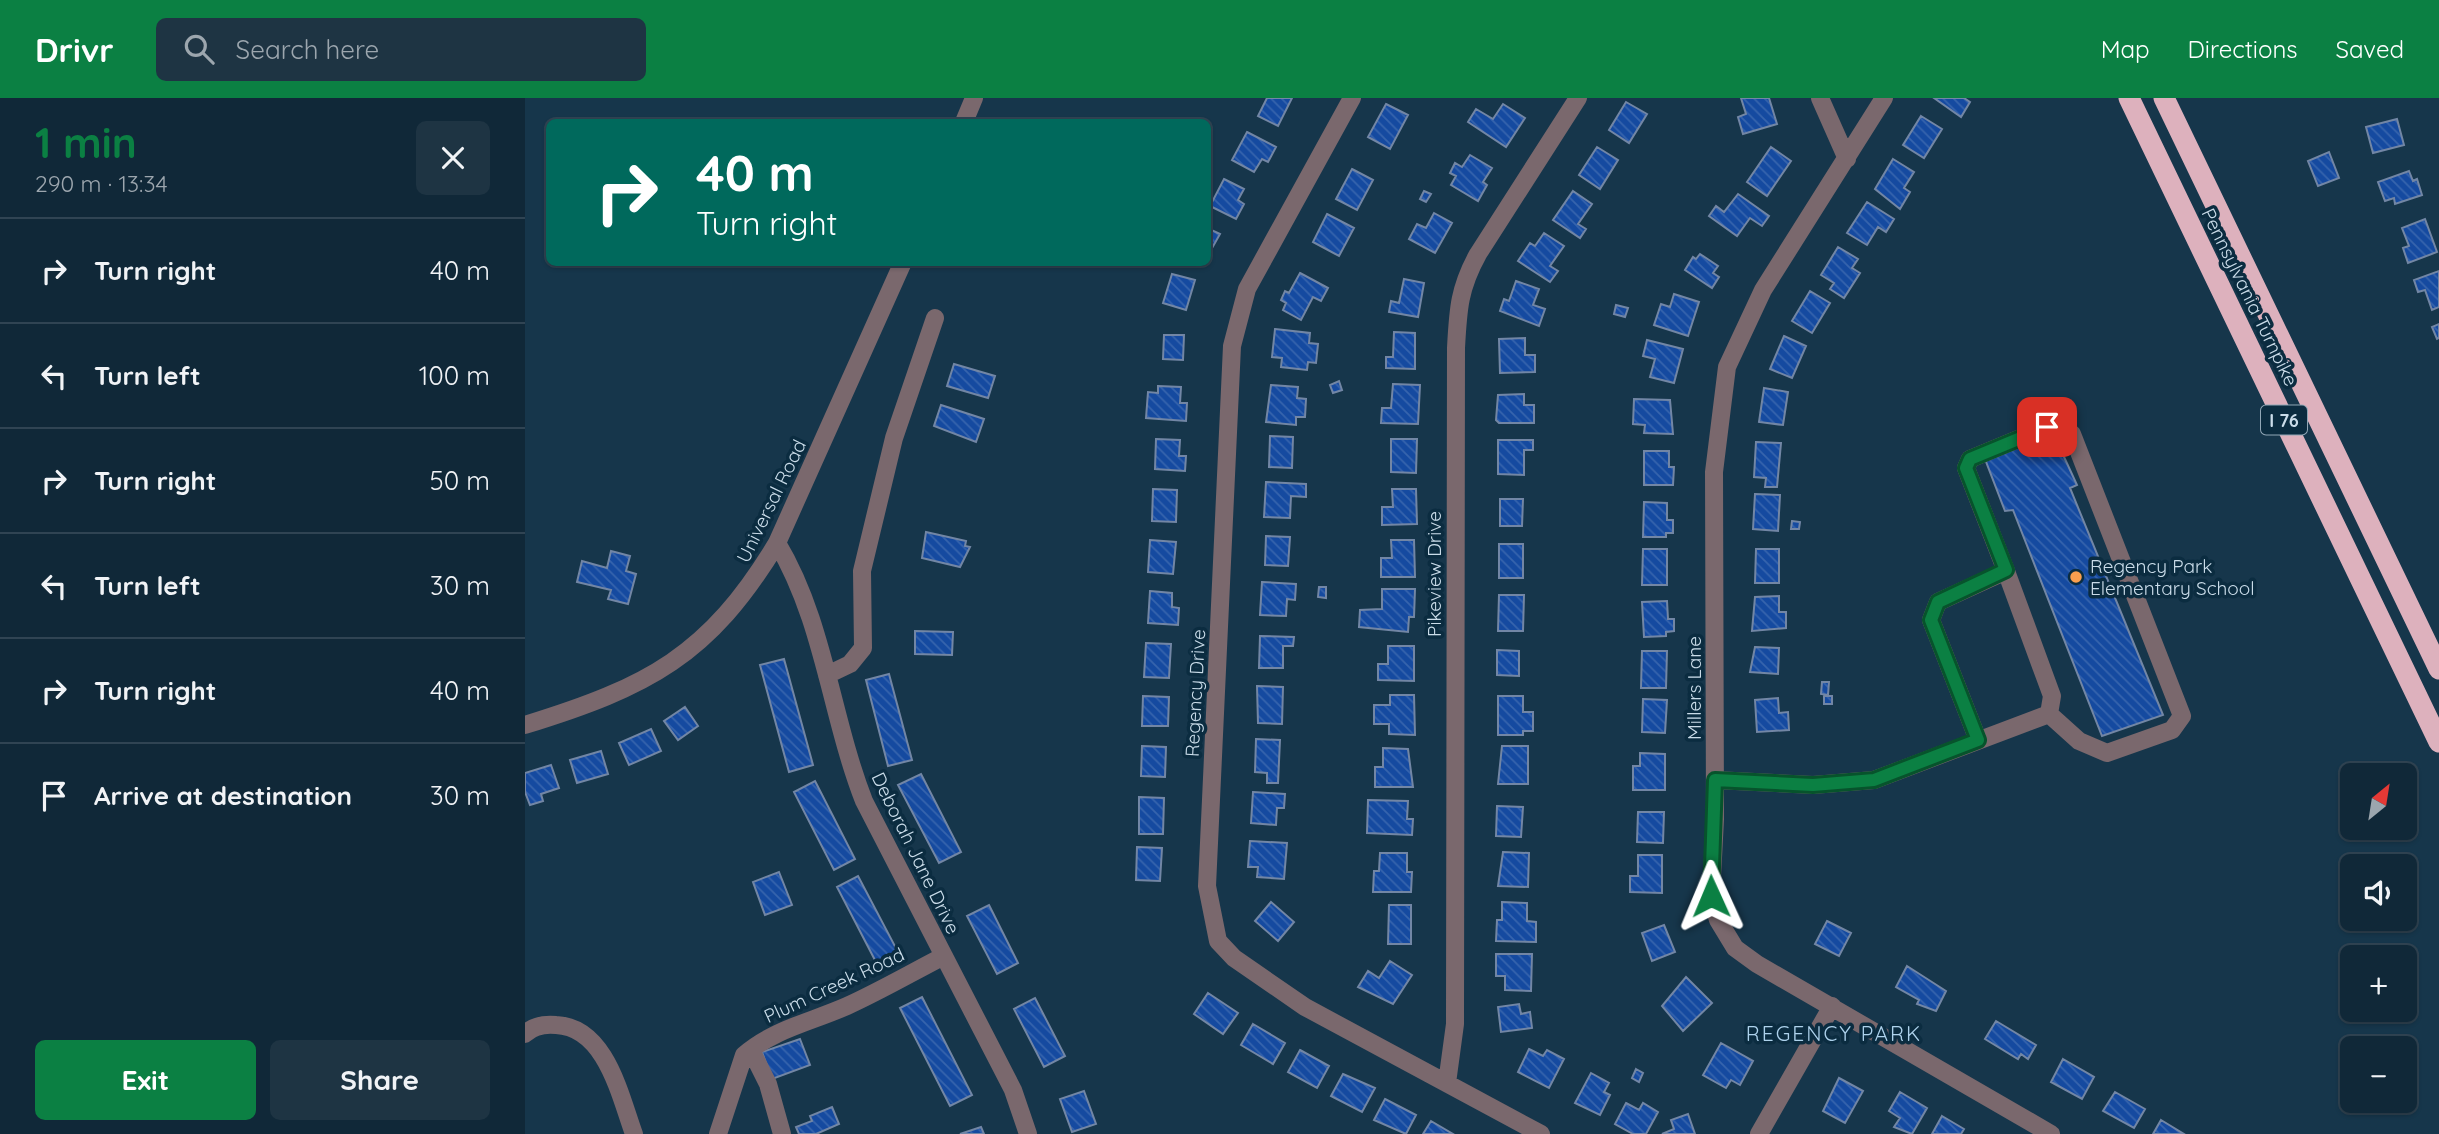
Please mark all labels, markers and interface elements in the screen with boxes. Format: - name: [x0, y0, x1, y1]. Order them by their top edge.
- search box: [156, 18, 646, 81]
- text: Drivr: [35, 29, 114, 70]
- icon: search: [180, 30, 218, 68]
- text: Search here: [236, 33, 379, 66]
- text: Map: [2101, 34, 2150, 64]
- text: Directions: [2188, 34, 2298, 64]
- text: Saved: [2336, 34, 2404, 64]
- text: 1 min: [35, 116, 137, 169]
- button: close: [416, 121, 490, 195]
- text: 40 m: [696, 142, 814, 203]
- icon: right: [581, 147, 672, 238]
- text: 290 m · 13:34: [35, 169, 168, 198]
- text: Turn right: [696, 203, 837, 243]
- street label: Pennsylvania Turnpike: [2196, 204, 2304, 390]
- icon: right: [35, 252, 73, 290]
- text: Turn right: [94, 254, 216, 287]
- text: 40 m: [430, 254, 490, 287]
- icon: left: [35, 357, 73, 395]
- text: Turn left: [94, 359, 201, 392]
- text: 100 m: [419, 359, 490, 392]
- pin: [2017, 397, 2077, 457]
- road number: I 76: [2261, 406, 2307, 434]
- icon: arrive: [2028, 408, 2066, 446]
- street label: Universal Road: [731, 436, 811, 566]
- icon: right: [35, 462, 73, 500]
- text: Turn right: [94, 464, 216, 497]
- text: 50 m: [430, 464, 490, 497]
- street label: Pikeview Drive: [1422, 511, 1446, 637]
- place label: Regency Park Elementary School: [2090, 554, 2255, 600]
- icon: left: [35, 567, 73, 605]
- text: Turn left: [94, 569, 201, 602]
- text: 30 m: [430, 569, 490, 602]
- marker: Regency Park Elementary School: [2068, 569, 2084, 585]
- street label: Regency Drive: [1180, 628, 1210, 758]
- street label: Millers Lane: [1682, 636, 1706, 740]
- icon: right: [35, 672, 73, 710]
- text: Turn right: [94, 674, 216, 707]
- text: 40 m: [430, 674, 490, 707]
- north arrow: [2340, 763, 2417, 840]
- map controls: [2340, 763, 2417, 1113]
- street label: Deborah Jane Drive: [866, 768, 966, 938]
- icon: arrive: [35, 777, 73, 815]
- text: Arrive at destination: [94, 779, 352, 812]
- text: 30 m: [430, 779, 490, 812]
- button: sound: [2340, 854, 2417, 931]
- position arrow: [1674, 859, 1748, 933]
- street label: Plum Creek Road: [760, 942, 908, 1028]
- button: +: [2340, 945, 2417, 1022]
- district label: REGENCY PARK: [1746, 1020, 1922, 1046]
- button: −: [2340, 1036, 2417, 1113]
- button: Exit: [35, 1040, 256, 1120]
- button: Share: [270, 1040, 490, 1120]

